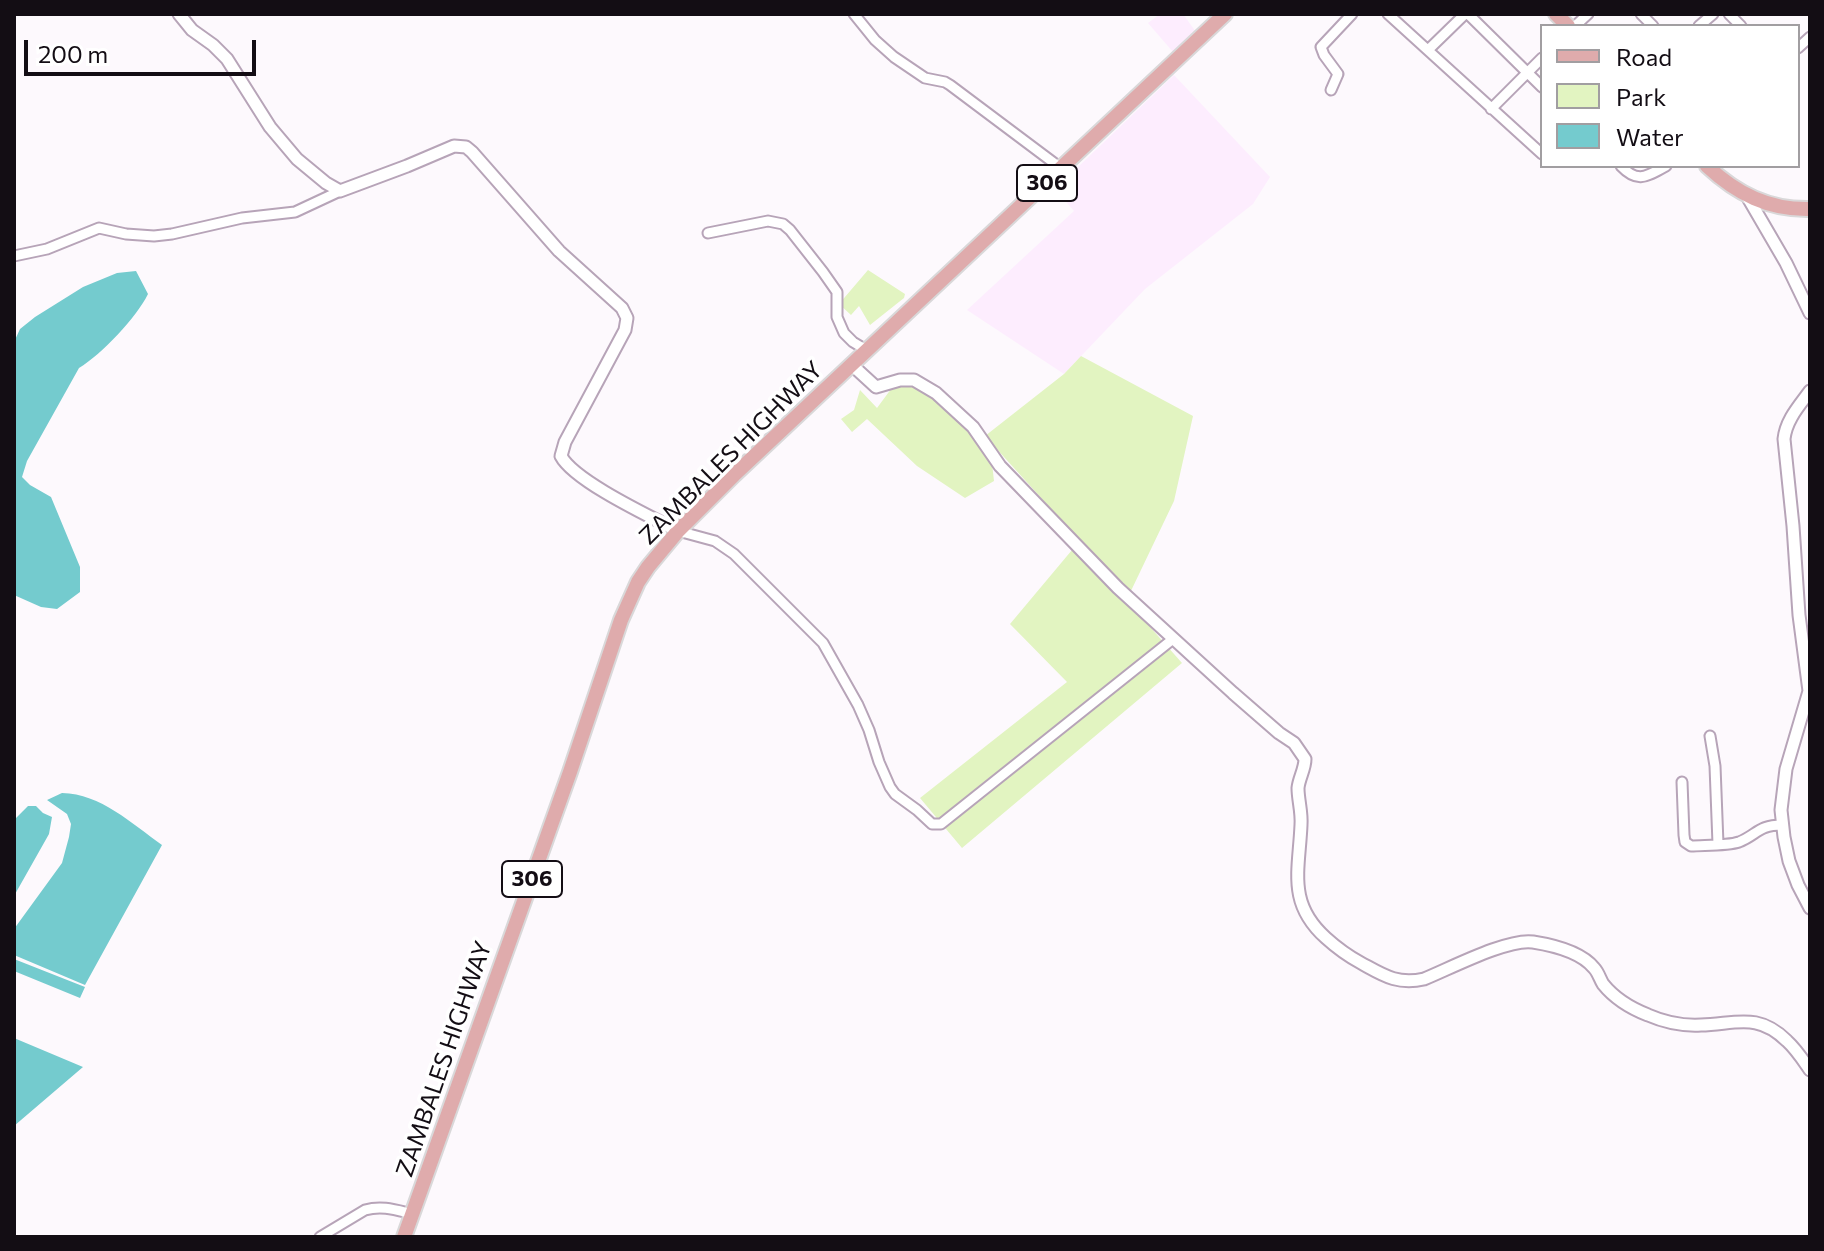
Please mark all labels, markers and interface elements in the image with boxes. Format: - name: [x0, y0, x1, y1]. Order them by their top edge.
- scale bar: [28, 24, 260, 74]
- legend: [1540, 24, 1800, 168]
- text: 200 m: [38, 39, 108, 68]
- text: Road: [1616, 42, 1672, 71]
- text: Park: [1616, 82, 1666, 111]
- text: Water: [1616, 122, 1684, 151]
- road number: 306: [1017, 165, 1077, 201]
- street label: ZAMBALES HIGHWAY: [633, 355, 829, 551]
- road number: 306: [502, 861, 562, 897]
- street label: ZAMBALES HIGHWAY: [390, 937, 498, 1181]

